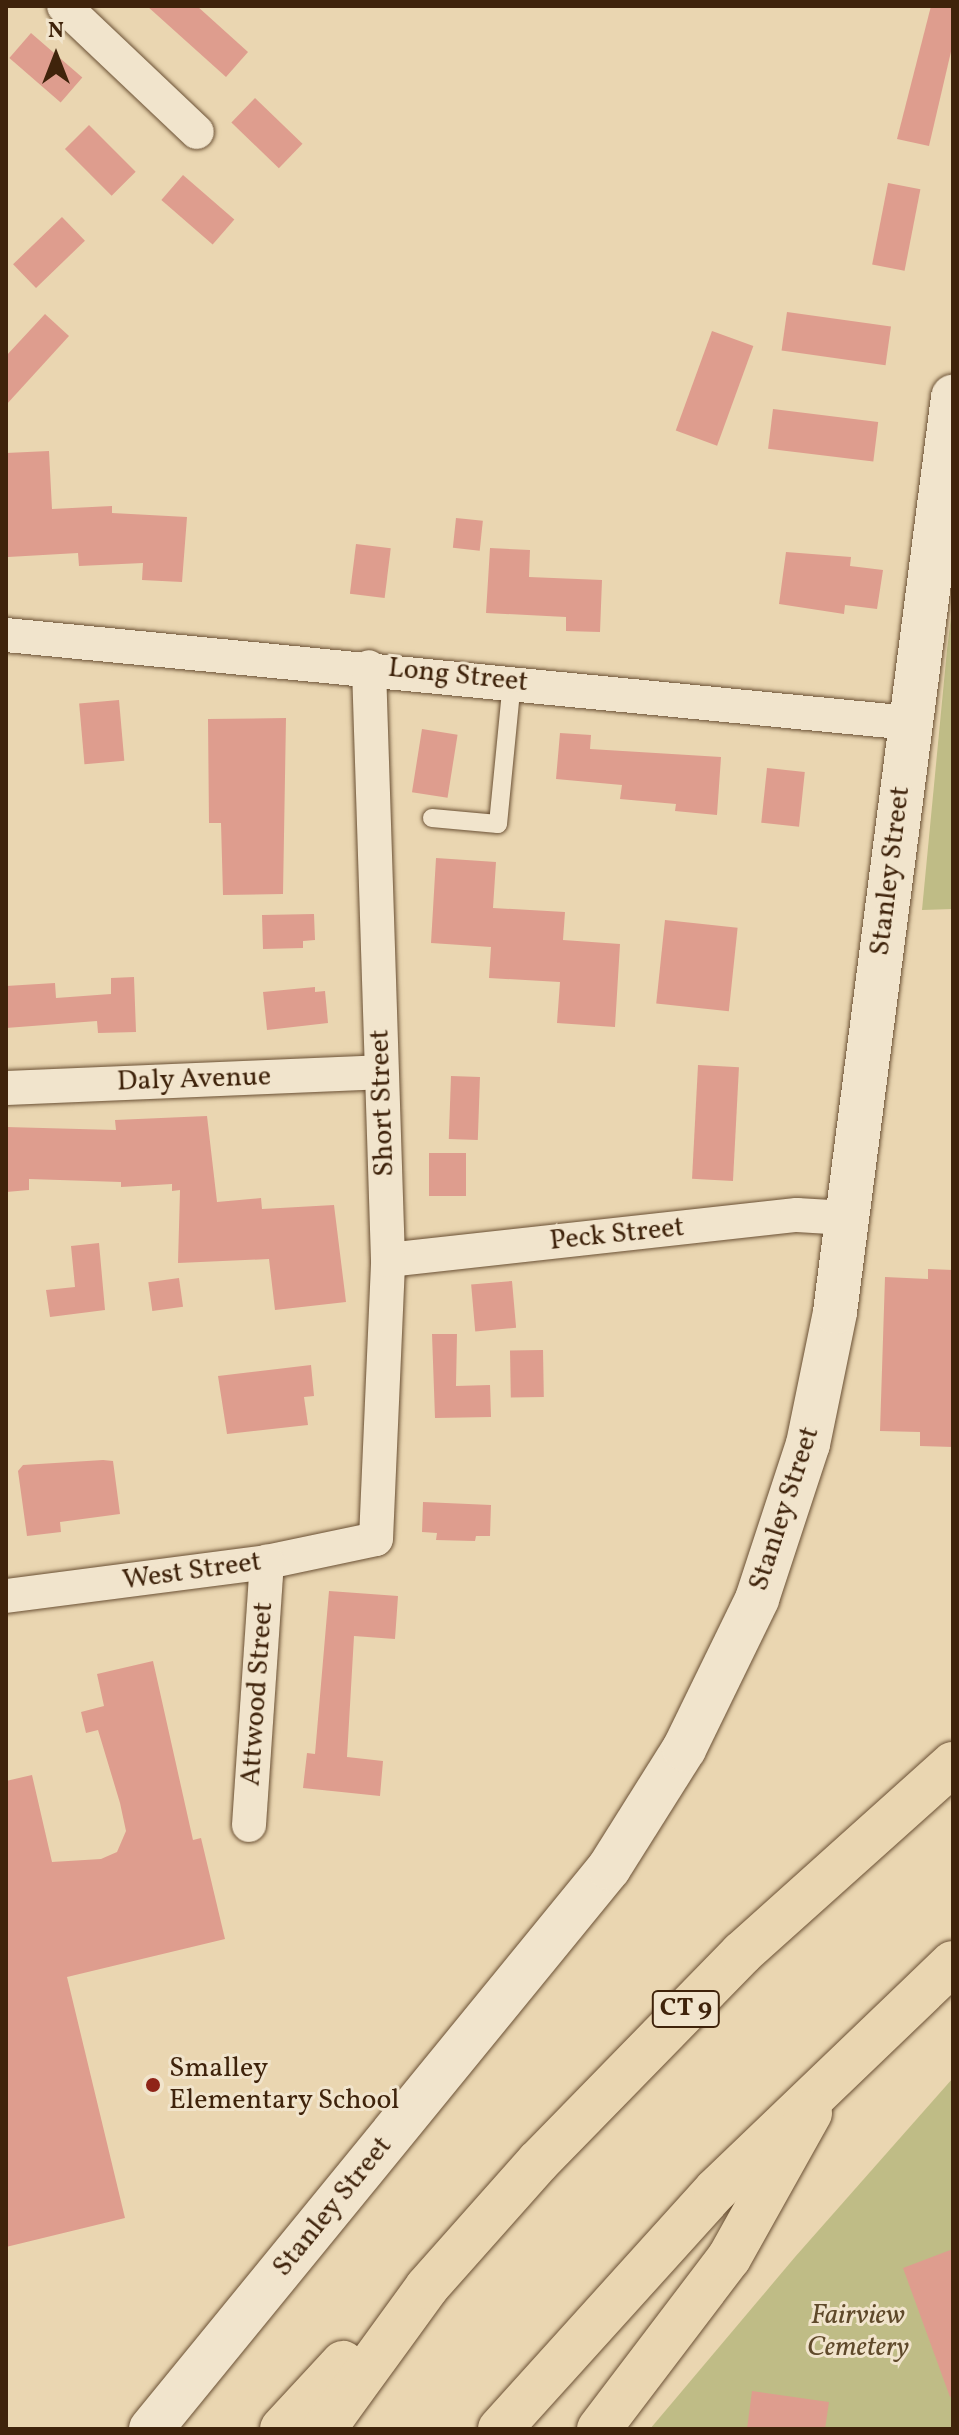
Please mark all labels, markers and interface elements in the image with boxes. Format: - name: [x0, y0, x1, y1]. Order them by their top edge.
- north arrow: [16, 16, 96, 96]
- text: N: [48, 16, 64, 47]
- street label: Long Street: [386, 652, 530, 700]
- street label: Stanley Street: [864, 784, 918, 958]
- street label: Short Street: [364, 1029, 402, 1177]
- street label: Daly Avenue: [116, 1061, 272, 1099]
- street label: Peck Street: [548, 1211, 686, 1259]
- street label: Stanley Street: [743, 1422, 827, 1596]
- street label: West Street: [120, 1546, 264, 1598]
- street label: Attwood Street: [235, 1601, 281, 1787]
- road number: CT 9: [650, 1987, 722, 2031]
- place label: Smalley Elementary School: [169, 2052, 400, 2118]
- marker: Smalley Elementary School: [144, 2076, 162, 2094]
- street label: Stanley Street: [266, 2130, 400, 2284]
- park label: Fairview Cemetery: [807, 2299, 909, 2365]

